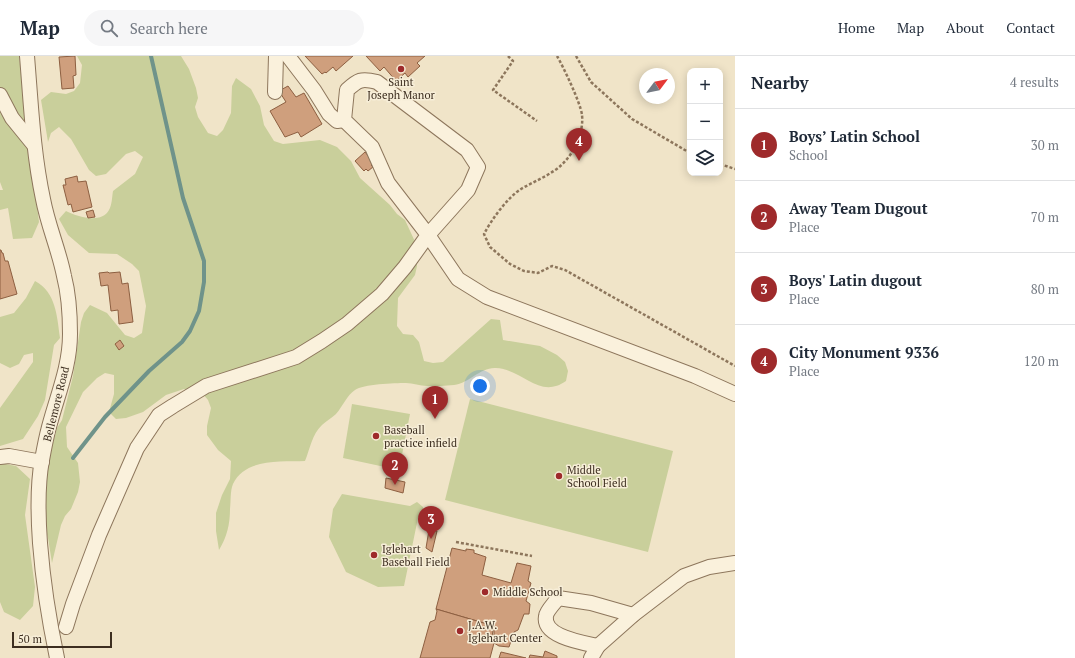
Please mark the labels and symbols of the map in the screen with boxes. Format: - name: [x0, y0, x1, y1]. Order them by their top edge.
- marker: Saint Joseph Manor: [396, 64, 406, 74]
- north arrow: [639, 68, 675, 104]
- place label: Saint Joseph Manor: [367, 75, 435, 102]
- pin: 4: [566, 128, 592, 161]
- street label: Bellemore Road: [40, 365, 72, 443]
- your location: [470, 376, 490, 396]
- pin: 1: [422, 386, 448, 419]
- place label: Baseball practice infield: [384, 423, 457, 450]
- marker: Baseball practice infield: [371, 431, 381, 441]
- pin: 2: [382, 452, 408, 485]
- place label: Middle School Field: [567, 463, 627, 490]
- marker: Middle School Field: [554, 471, 564, 481]
- pin: 3: [418, 506, 444, 539]
- place label: Iglehart Baseball Field: [382, 542, 450, 569]
- marker: Iglehart Baseball Field: [369, 550, 379, 560]
- place label: Middle School: [493, 585, 563, 599]
- marker: Middle School: [480, 587, 490, 597]
- place label: J.A.W. Iglehart Center: [468, 618, 543, 645]
- marker: J.A.W. Iglehart Center: [455, 626, 465, 636]
- scale bar: [12, 630, 112, 649]

